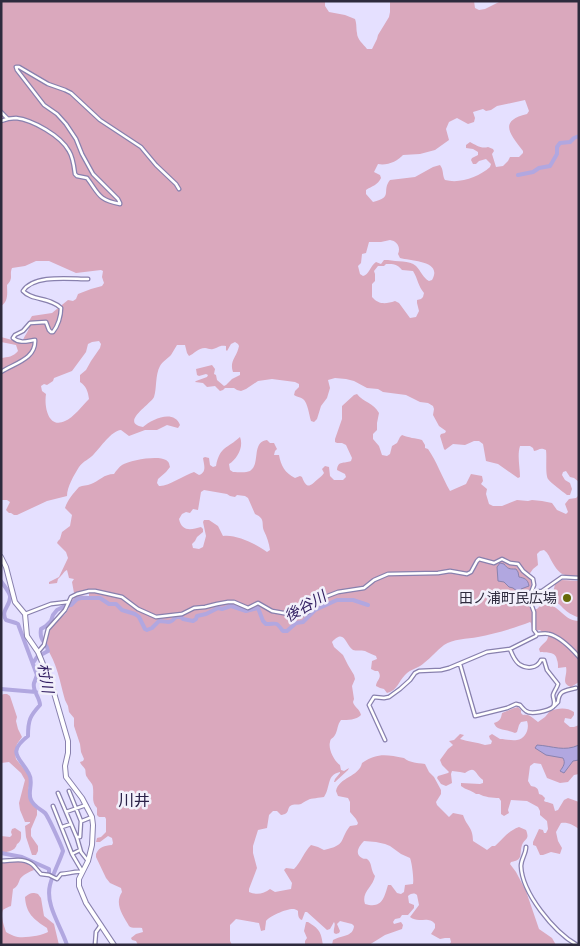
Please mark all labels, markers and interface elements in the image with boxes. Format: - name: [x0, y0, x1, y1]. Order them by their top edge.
- water label: 後谷川: [281, 586, 331, 625]
- place label: 田ノ浦町民広場: [459, 589, 557, 607]
- marker: 田ノ浦町民広場: [561, 592, 573, 604]
- water label: 村川: [34, 662, 58, 696]
- district label: 川井: [118, 790, 150, 810]

